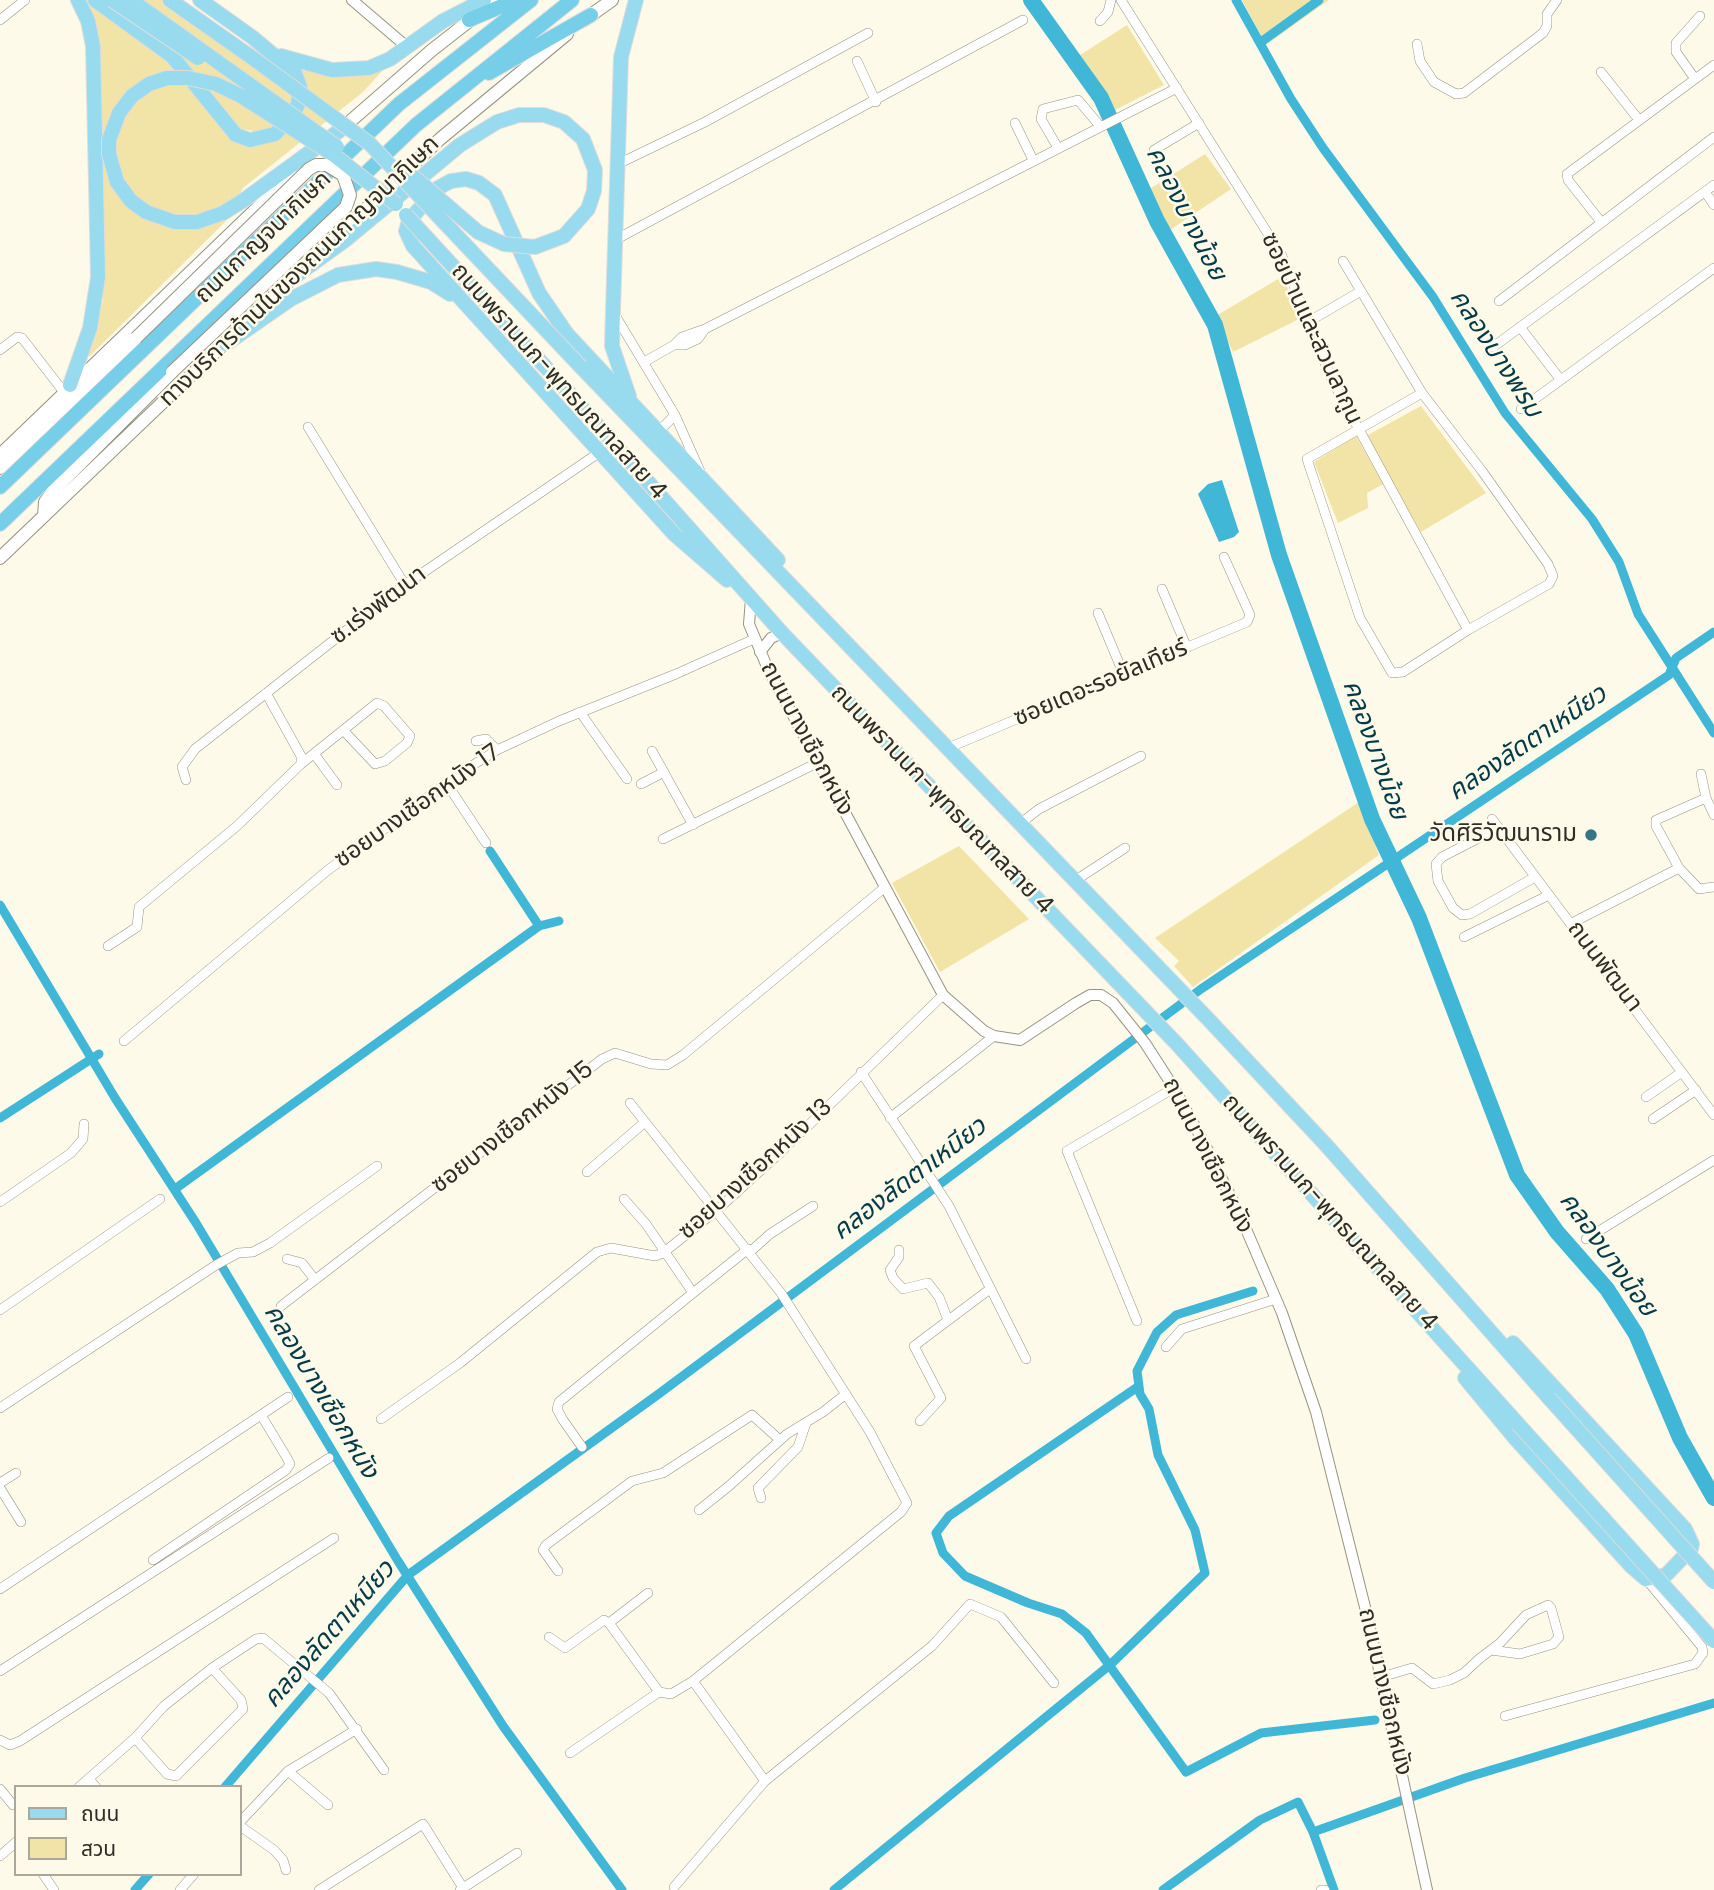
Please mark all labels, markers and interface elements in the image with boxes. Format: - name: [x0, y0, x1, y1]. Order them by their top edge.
- street label: ทางบริการด้านในของถนนกาญจนาภิเษก: [154, 130, 446, 414]
- water label: คลองบางน้อย: [1138, 142, 1232, 286]
- street label: ถนนกาญจนาภิเษก: [190, 166, 338, 310]
- street label: ซอยบ้านและสวนลากูน: [1254, 229, 1368, 429]
- street label: ถนนพรานนก-พุทธมณฑลสาย 4: [444, 258, 672, 506]
- water label: คลองบางพรม: [1442, 284, 1548, 424]
- street label: ซ.เร่งพัฒนา: [325, 561, 433, 651]
- street label: ซอยเดอะรอยัลเทียร์: [1010, 634, 1192, 734]
- street label: ถนนบางเชือกหนัง: [753, 657, 859, 821]
- water label: คลองบางน้อย: [1334, 676, 1414, 824]
- street label: ถนนพรานนก-พุทธมณฑลสาย 4: [824, 679, 1058, 921]
- water label: คลองลัดตาเหนียว: [1443, 679, 1613, 809]
- street label: ซอยบางเชือกหนัง 17: [330, 739, 506, 875]
- place label: วัดศิริวัฒนาราม: [1429, 821, 1577, 849]
- marker: วัดศิริวัฒนาราม: [1583, 827, 1599, 843]
- street label: ถนนพัฒนา: [1560, 916, 1648, 1018]
- street label: ซอยบางเชือกหนัง 15: [426, 1056, 600, 1200]
- street label: ถนนบางเชือกหนัง: [1155, 1073, 1259, 1239]
- street label: ถนนพรานนก-พุทธมณฑลสาย 4: [1215, 1089, 1443, 1337]
- street label: ซอยบางเชือกหนัง 13: [673, 1094, 839, 1246]
- water label: คลองลัดตาเหนียว: [827, 1112, 993, 1248]
- water label: คลองบางน้อย: [1551, 1187, 1663, 1323]
- water label: คลองบางเชือกหนัง: [256, 1299, 384, 1485]
- water label: คลองลัดตาเหนียว: [258, 1555, 402, 1715]
- street label: ถนนบางเชือกหนัง: [1351, 1606, 1417, 1778]
- legend: [14, 1785, 242, 1876]
- text: ถนน: [81, 1799, 119, 1828]
- text: สวน: [81, 1834, 116, 1863]

